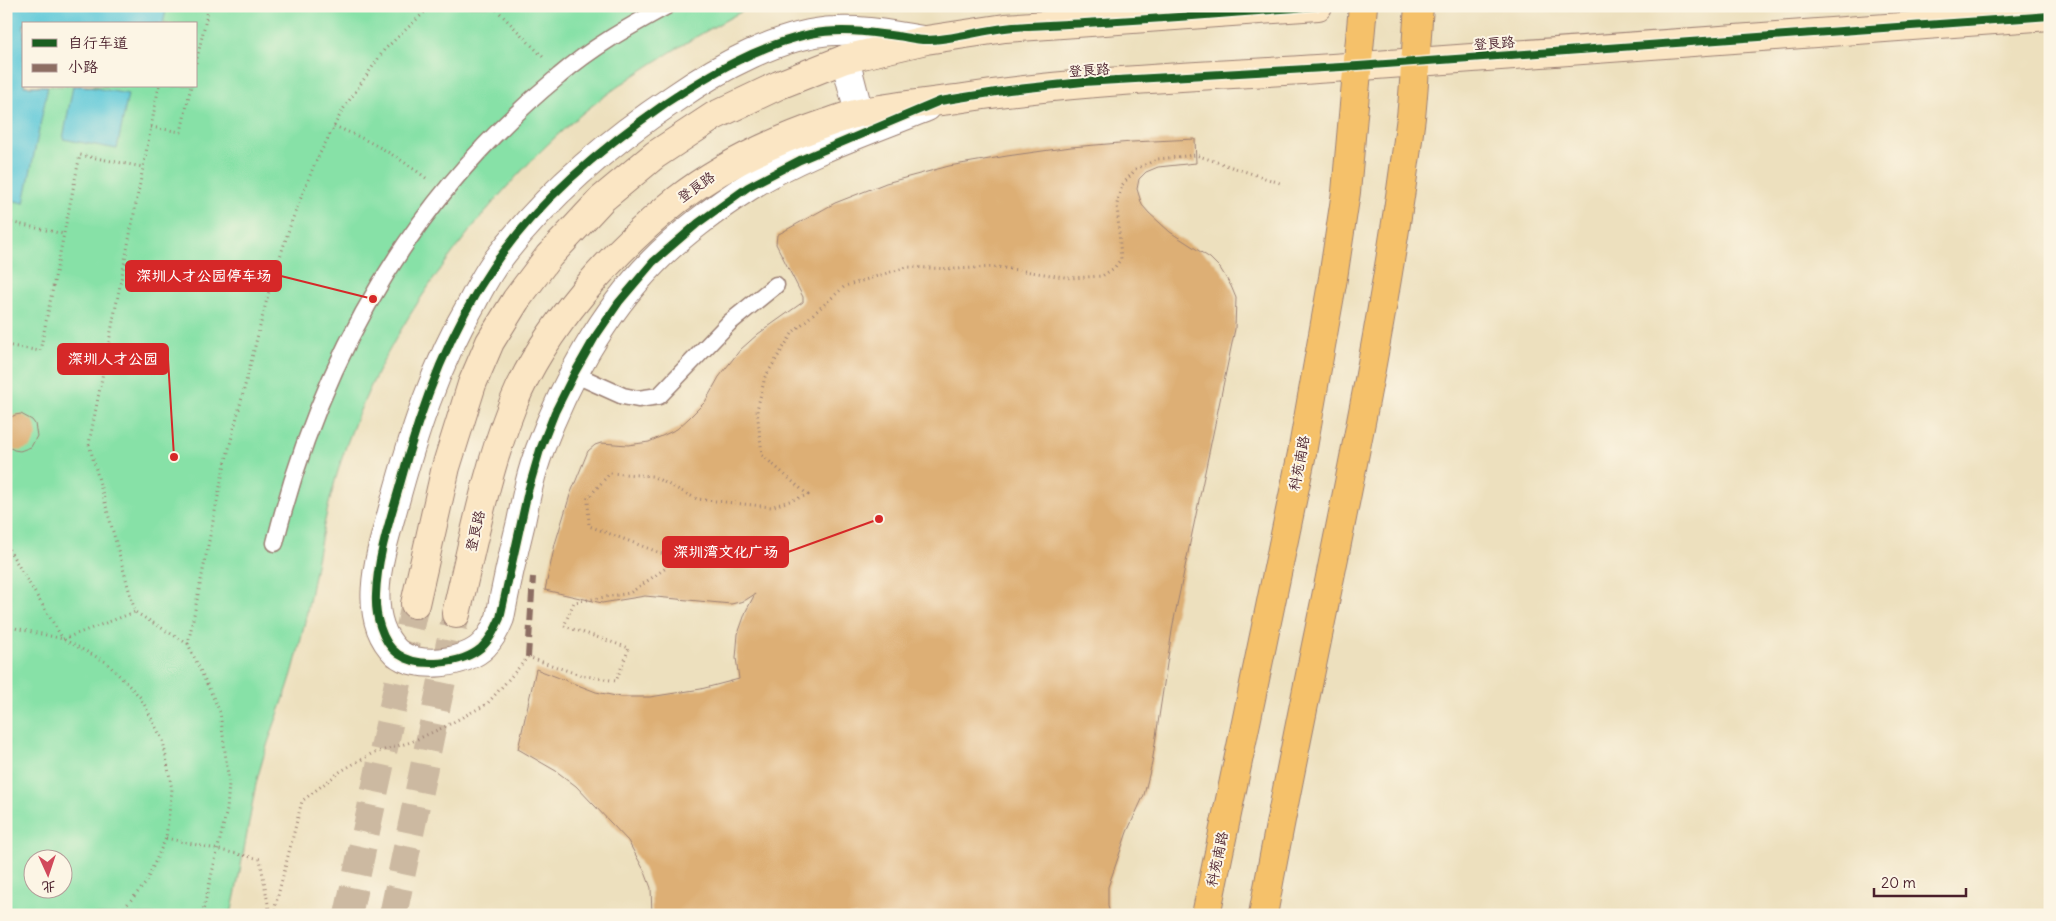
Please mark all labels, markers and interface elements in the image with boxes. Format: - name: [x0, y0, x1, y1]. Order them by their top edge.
- legend: [22, 22, 198, 88]
- text: 自行车道: [68, 33, 128, 52]
- street label: 登良路: [1472, 33, 1516, 53]
- text: 小路: [68, 57, 98, 76]
- street label: 登良路: [1067, 60, 1111, 80]
- street label: 登良路: [674, 168, 718, 206]
- callout: 深圳人才公园停车场: [126, 261, 281, 291]
- text: 深圳人才公园停车场: [136, 266, 272, 285]
- callout: 深圳人才公园: [58, 344, 168, 374]
- text: 深圳人才公园: [68, 349, 158, 368]
- street label: 科苑南路: [1285, 434, 1313, 492]
- street label: 登良路: [462, 509, 488, 553]
- callout: 深圳湾文化广场: [663, 537, 788, 567]
- text: 深圳湾文化广场: [673, 542, 779, 561]
- street label: 科苑南路: [1202, 830, 1232, 888]
- north arrow: [22, 848, 72, 898]
- scale bar: [1874, 866, 1966, 898]
- text: 20 m: [1881, 873, 1916, 892]
- text: 北: [41, 878, 56, 896]

